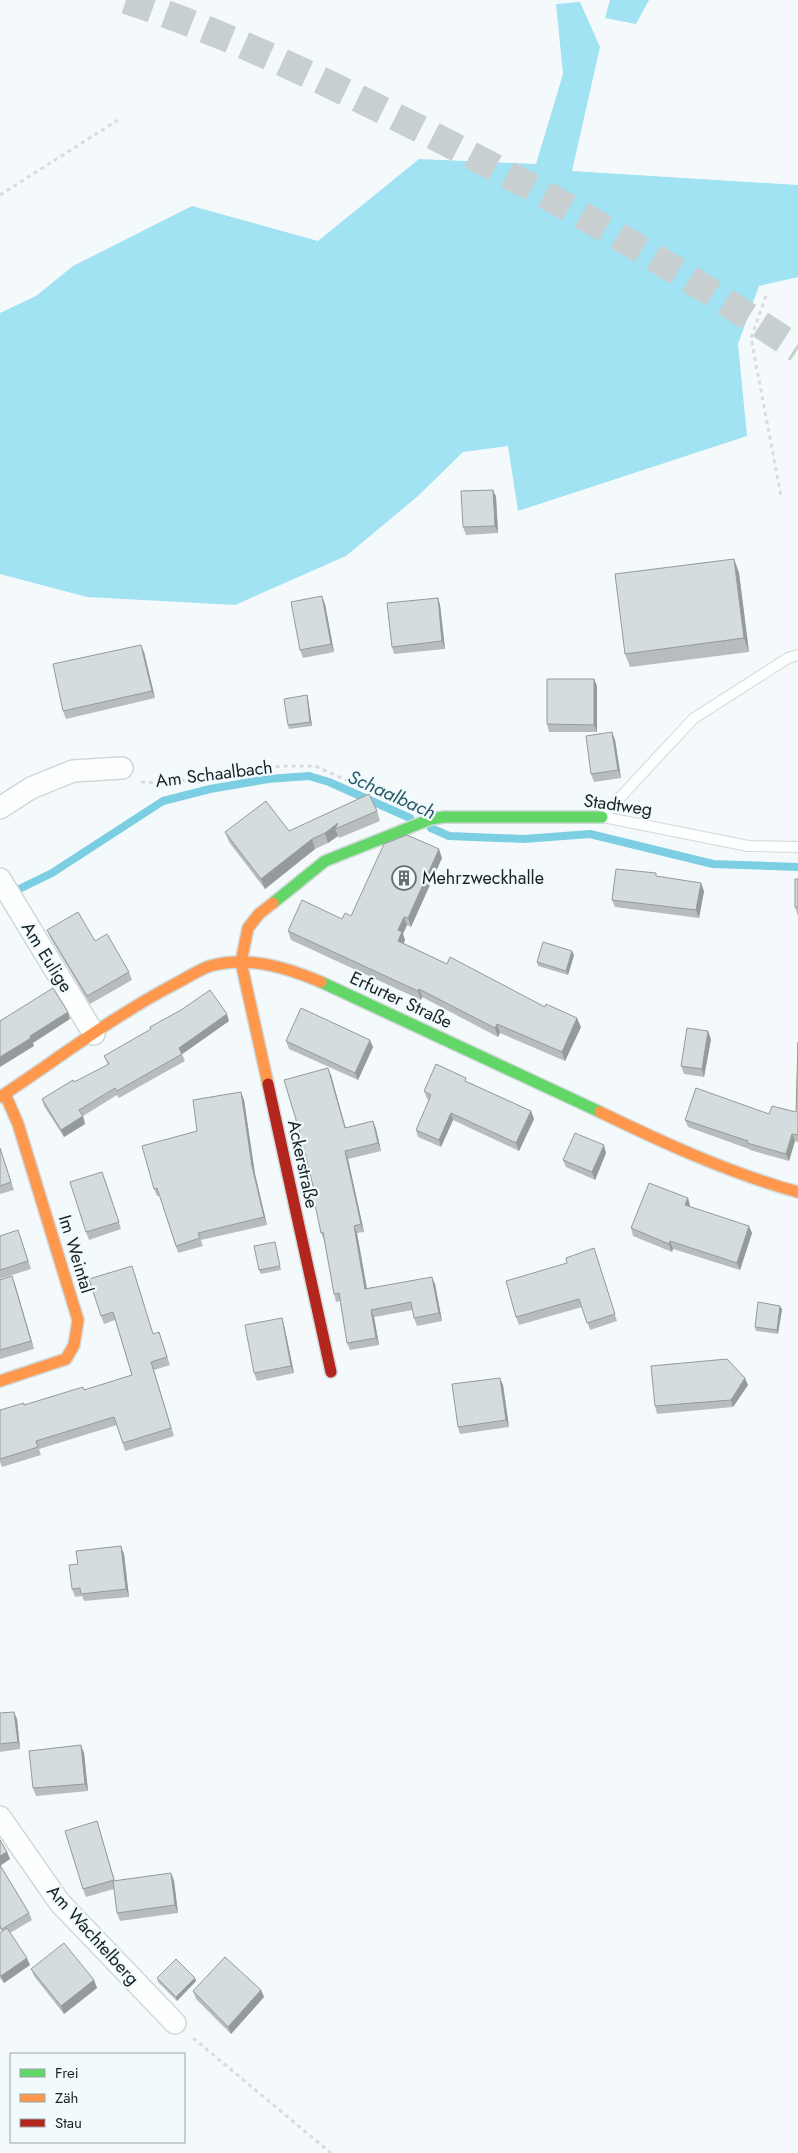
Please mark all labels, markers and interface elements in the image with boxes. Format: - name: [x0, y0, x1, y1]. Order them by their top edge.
- street label: Am Schaalbach: [154, 754, 274, 794]
- water label: Schaalbach: [344, 763, 440, 826]
- street label: Stadtweg: [582, 787, 654, 823]
- building icon: Mehrzweckhalle: [391, 865, 417, 891]
- place label: Mehrzweckhalle: [422, 865, 544, 891]
- street label: Am Eulige: [15, 917, 79, 997]
- street label: Erfurter Straße: [345, 965, 457, 1035]
- street label: Ackerstraße: [281, 1118, 325, 1210]
- street label: Im Weintal: [52, 1212, 100, 1296]
- street label: Am Wachtelberg: [41, 1879, 145, 1991]
- legend: [10, 2053, 185, 2143]
- text: Frei: [55, 2062, 79, 2084]
- text: Zäh: [55, 2087, 78, 2109]
- text: Stau: [55, 2112, 82, 2134]

